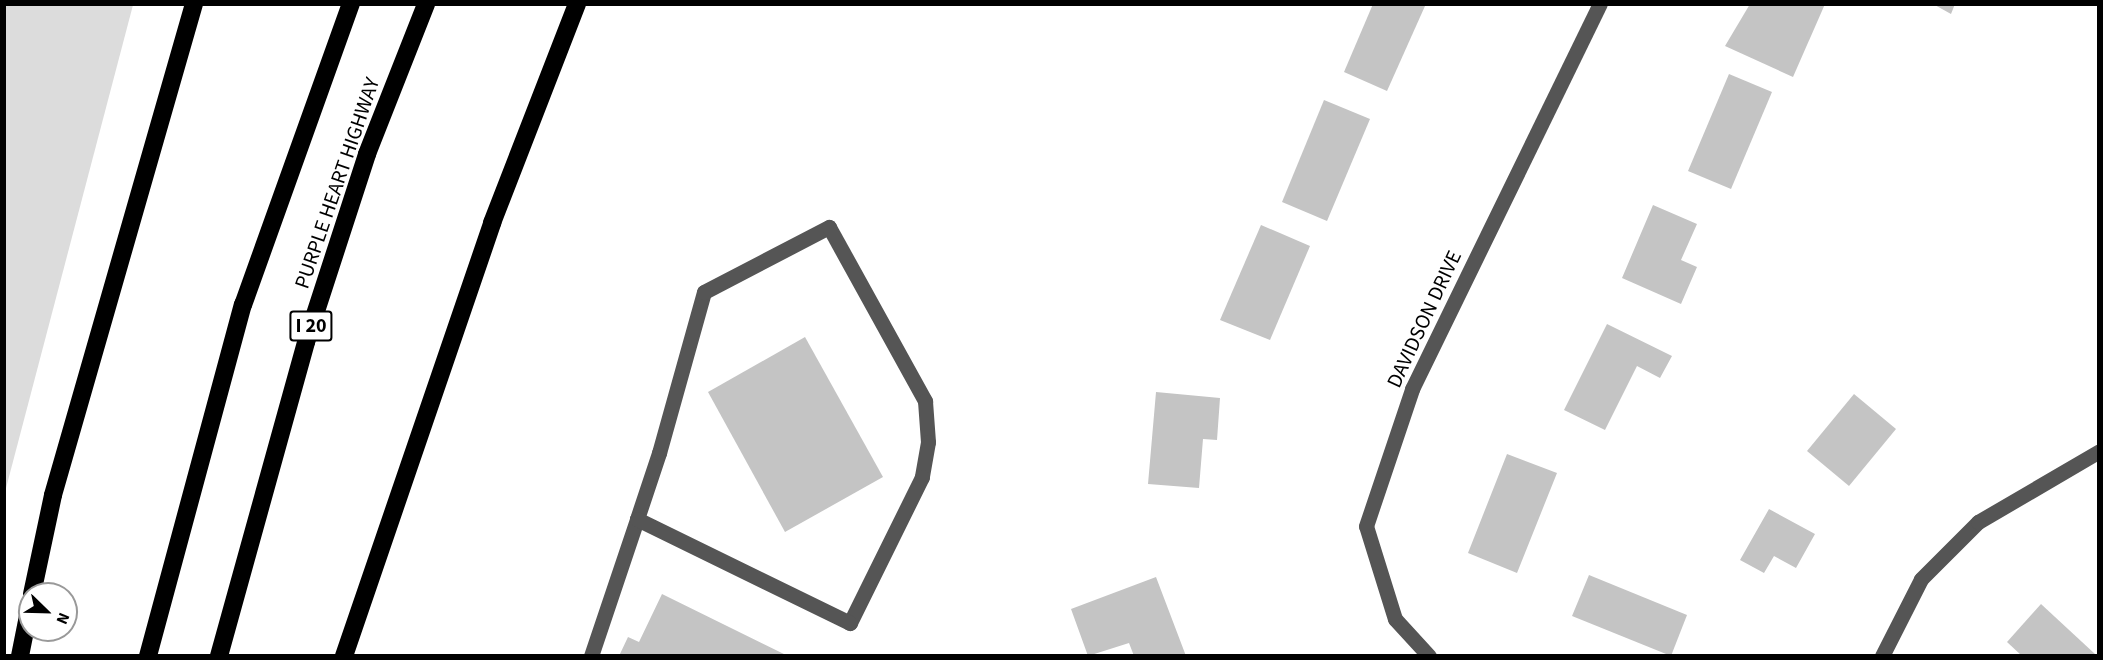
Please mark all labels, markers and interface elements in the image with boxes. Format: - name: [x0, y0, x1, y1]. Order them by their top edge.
- street label: PURPLE HEART HIGHWAY: [289, 74, 385, 292]
- street label: DAVIDSON DRIVE: [1381, 246, 1467, 392]
- road number: I 20: [288, 309, 334, 343]
- north arrow: [18, 582, 78, 642]
- text: N: [51, 609, 75, 627]

